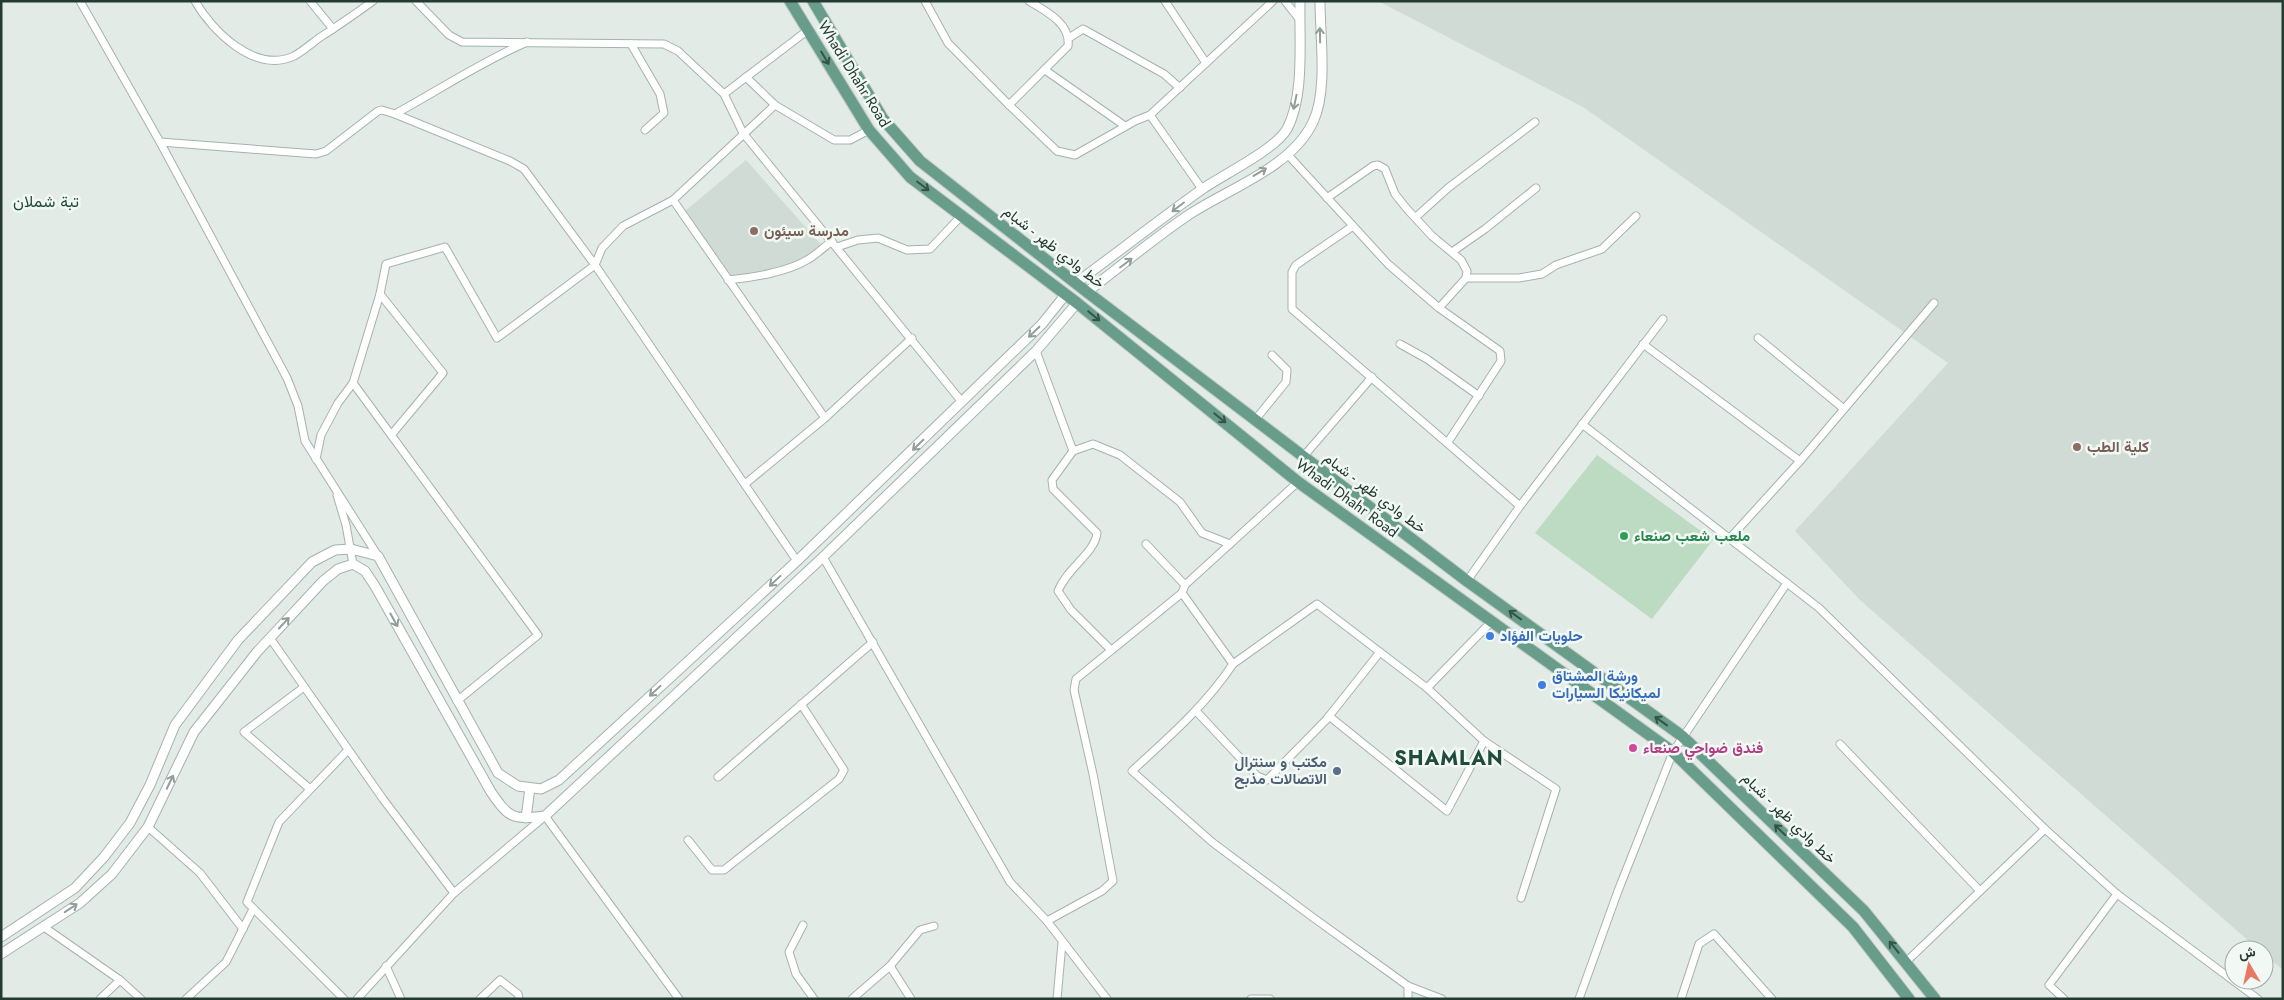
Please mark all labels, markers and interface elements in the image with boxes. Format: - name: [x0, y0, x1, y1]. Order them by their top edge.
- street label: Whadi Dhahr Road: [812, 16, 896, 132]
- one-way arrow: [1315, 28, 1325, 44]
- one-way arrow: [820, 50, 830, 64]
- one-way arrow: [1290, 94, 1299, 110]
- one-way arrow: [1253, 167, 1267, 177]
- one-way arrow: [916, 181, 930, 191]
- district label: تبة شملان: [13, 190, 79, 213]
- street label: خط وادي ظهر - شبام: [997, 200, 1109, 295]
- one-way arrow: [1171, 202, 1185, 212]
- place label: مدرسة سيئون: [764, 220, 849, 242]
- marker: مدرسة سيئون: [748, 225, 760, 237]
- one-way arrow: [1119, 258, 1133, 268]
- one-way arrow: [1087, 311, 1100, 322]
- one-way arrow: [1029, 325, 1041, 337]
- one-way arrow: [1213, 413, 1226, 424]
- place label: كلية الطب: [2087, 436, 2149, 458]
- one-way arrow: [912, 439, 924, 451]
- marker: كلية الطب: [2071, 441, 2083, 453]
- street label: خط وادي ظهر - شبام: [1318, 447, 1431, 541]
- street label: Whadi Dhahr Road: [1291, 453, 1403, 543]
- place label: ملعب شعب صنعاء: [1634, 525, 1750, 547]
- marker: ملعب شعب صنعاء: [1618, 530, 1630, 542]
- one-way arrow: [769, 575, 781, 587]
- one-way arrow: [1508, 610, 1522, 620]
- one-way arrow: [390, 612, 399, 627]
- one-way arrow: [278, 616, 290, 629]
- place label: حلويات الفؤاد: [1500, 625, 1583, 647]
- marker: حلويات الفؤاد: [1484, 630, 1496, 642]
- place label: ورشة المشتاق لميكانيكا السيارات: [1552, 665, 1661, 704]
- marker: ورشة المشتاق لميكانيكا السيارات: [1536, 679, 1548, 691]
- one-way arrow: [649, 685, 662, 697]
- one-way arrow: [1654, 716, 1668, 726]
- place label: فندق ضواحي صنعاء: [1643, 737, 1763, 761]
- marker: فندق ضواحي صنعاء: [1627, 742, 1639, 754]
- district label: SHAMLAN: [1394, 744, 1504, 773]
- place label: مكتب و سنترال الاتصالات مذبح: [1234, 751, 1327, 790]
- marker: مكتب و سنترال الاتصالات مذبح: [1331, 765, 1343, 777]
- street label: خط وادي ظهر - شبام: [1736, 767, 1841, 870]
- one-way arrow: [165, 775, 175, 790]
- one-way arrow: [1775, 825, 1787, 837]
- one-way arrow: [64, 903, 78, 913]
- north arrow: [2224, 940, 2274, 990]
- one-way arrow: [1888, 941, 1899, 954]
- text: ش: [2237, 941, 2257, 963]

